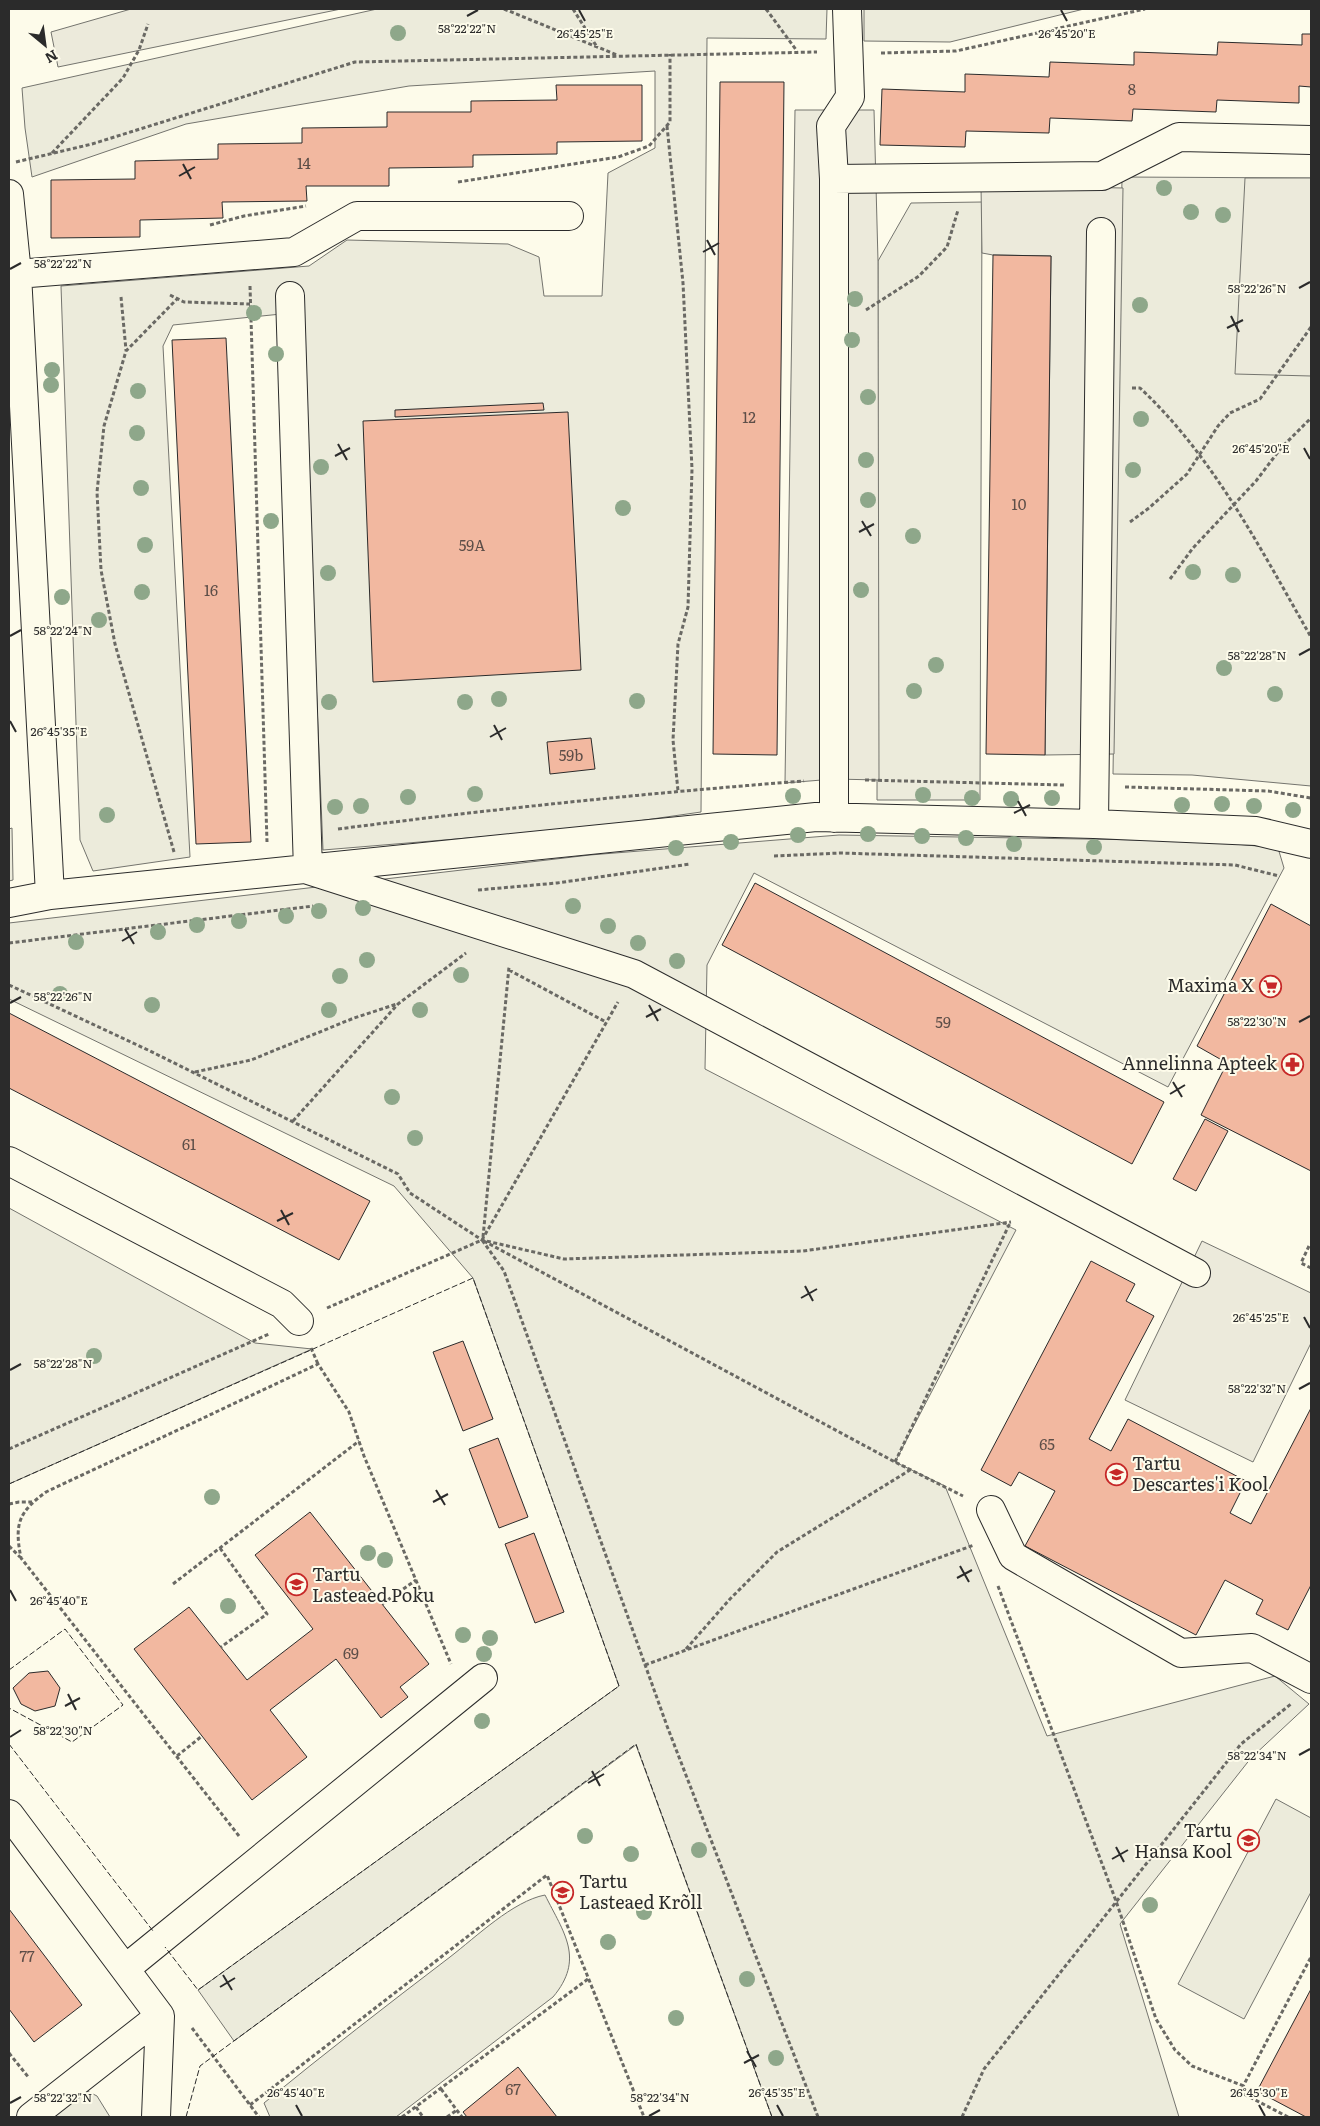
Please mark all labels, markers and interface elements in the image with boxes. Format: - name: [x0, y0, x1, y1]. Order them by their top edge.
- text: 58°22'22"N: [438, 19, 496, 37]
- north arrow: [20, 20, 70, 70]
- text: 26°45'25"E: [557, 24, 614, 42]
- text: 26°45'20"E: [1038, 24, 1096, 42]
- text: N: [42, 46, 62, 69]
- house number: 8: [1128, 77, 1136, 100]
- house number: 14: [297, 151, 311, 174]
- text: 58°22'22"N: [34, 254, 92, 272]
- text: 58°22'26"N: [1228, 279, 1286, 297]
- house number: 12: [742, 405, 756, 428]
- text: 26°45'20"E: [1232, 439, 1290, 457]
- house number: 10: [1012, 492, 1027, 515]
- house number: 59A: [459, 533, 485, 556]
- house number: 16: [204, 578, 218, 601]
- text: 58°22'24"N: [34, 621, 93, 639]
- text: 58°22'28"N: [1228, 646, 1287, 664]
- text: 26°45'35"E: [31, 722, 88, 740]
- house number: 59b: [559, 743, 583, 766]
- place label: Maxima X: [1167, 971, 1254, 998]
- supermarket icon: Maxima X: [1258, 974, 1282, 998]
- text: 58°22'26"N: [34, 987, 92, 1005]
- house number: 59: [935, 1010, 951, 1033]
- text: 58°22'30"N: [1227, 1012, 1287, 1030]
- place label: Annelinna Apteek: [1122, 1049, 1278, 1076]
- pharmacy icon: Annelinna Apteek: [1281, 1052, 1305, 1076]
- house number: 61: [182, 1132, 196, 1155]
- text: 26°45'25"E: [1233, 1308, 1290, 1326]
- text: 58°22'28"N: [34, 1354, 93, 1372]
- text: 58°22'32"N: [1228, 1379, 1286, 1397]
- house number: 65: [1039, 1432, 1055, 1455]
- place label: Tartu Descartes'i Kool: [1132, 1449, 1268, 1497]
- school or university icon: Tartu Descartes'i Kool: [1104, 1462, 1128, 1486]
- place label: Tartu Lasteaed Poku: [312, 1560, 434, 1608]
- school or university icon: Tartu Lasteaed Poku: [284, 1573, 308, 1597]
- text: 26°45'40"E: [30, 1591, 88, 1609]
- house number: 69: [343, 1641, 359, 1664]
- text: 58°22'30"N: [33, 1721, 93, 1739]
- text: 58°22'34"N: [1227, 1746, 1287, 1764]
- place label: Tartu Hansa Kool: [1134, 1816, 1232, 1864]
- school or university icon: Tartu Hansa Kool: [1236, 1829, 1260, 1853]
- place label: Tartu Lasteaed Krõll: [579, 1867, 702, 1915]
- school or university icon: Tartu Lasteaed Krõll: [551, 1880, 575, 1904]
- house number: 77: [19, 1944, 35, 1967]
- house number: 67: [505, 2077, 521, 2100]
- text: 26°45'40"E: [267, 2083, 325, 2101]
- text: 26°45'35"E: [749, 2083, 806, 2101]
- text: 26°45'30"E: [1230, 2083, 1288, 2101]
- text: 58°22'32"N: [34, 2088, 92, 2106]
- text: 58°22'34"N: [630, 2088, 690, 2106]

